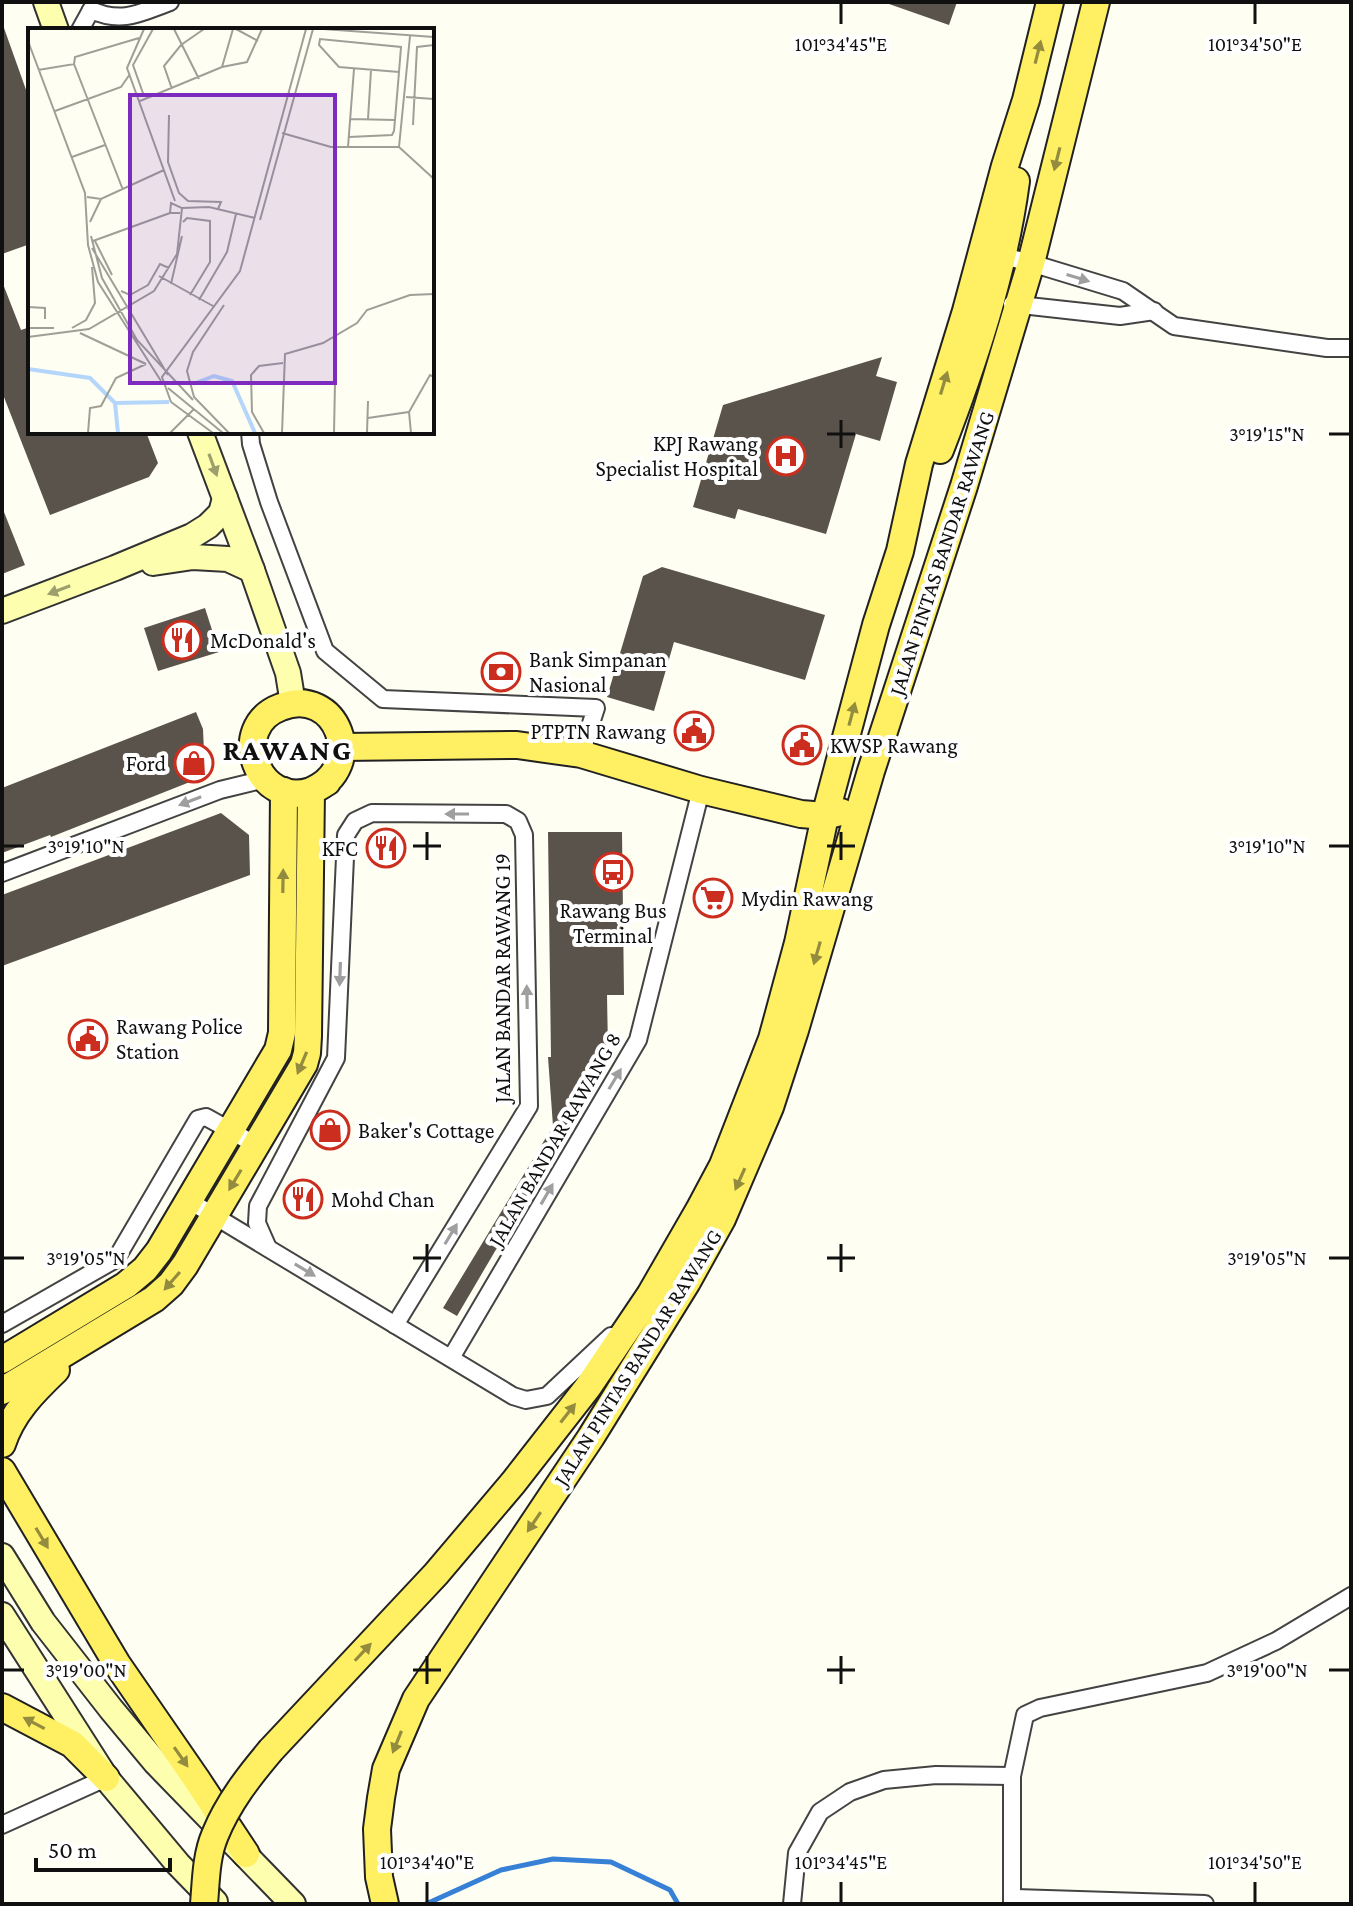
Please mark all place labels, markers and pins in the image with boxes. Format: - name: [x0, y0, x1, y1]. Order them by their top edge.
- place label: KPJ Rawang Specialist Hospital: [595, 431, 758, 481]
- hospital icon: KPJ Rawang Specialist Hospital: [765, 435, 807, 477]
- restaurant icon: McDonald's: [161, 619, 203, 661]
- place label: McDonald's: [210, 628, 316, 653]
- place label: Bank Simpanan Nasional: [529, 647, 667, 697]
- bank icon: Bank Simpanan Nasional: [480, 651, 522, 693]
- public building icon: PTPTN Rawang: [673, 710, 715, 752]
- place label: PTPTN Rawang: [531, 719, 666, 744]
- public building icon: KWSP Rawang: [781, 724, 823, 766]
- place label: KWSP Rawang: [830, 733, 958, 758]
- shop icon: Ford: [173, 742, 215, 784]
- place label: Ford: [126, 751, 166, 776]
- restaurant icon: KFC: [365, 827, 407, 869]
- place label: KFC: [322, 836, 358, 861]
- bus stop icon: Rawang Bus Terminal: [592, 851, 634, 893]
- supermarket icon: Mydin Rawang: [692, 877, 734, 919]
- place label: Mydin Rawang: [741, 886, 874, 911]
- place label: Rawang Bus Terminal: [559, 898, 667, 948]
- place label: Rawang Police Station: [116, 1014, 243, 1064]
- public building icon: Rawang Police Station: [67, 1018, 109, 1060]
- shop icon: Baker's Cottage: [309, 1109, 351, 1151]
- place label: Baker's Cottage: [358, 1118, 494, 1143]
- restaurant icon: Mohd Chan: [282, 1178, 324, 1220]
- place label: Mohd Chan: [331, 1187, 435, 1212]

